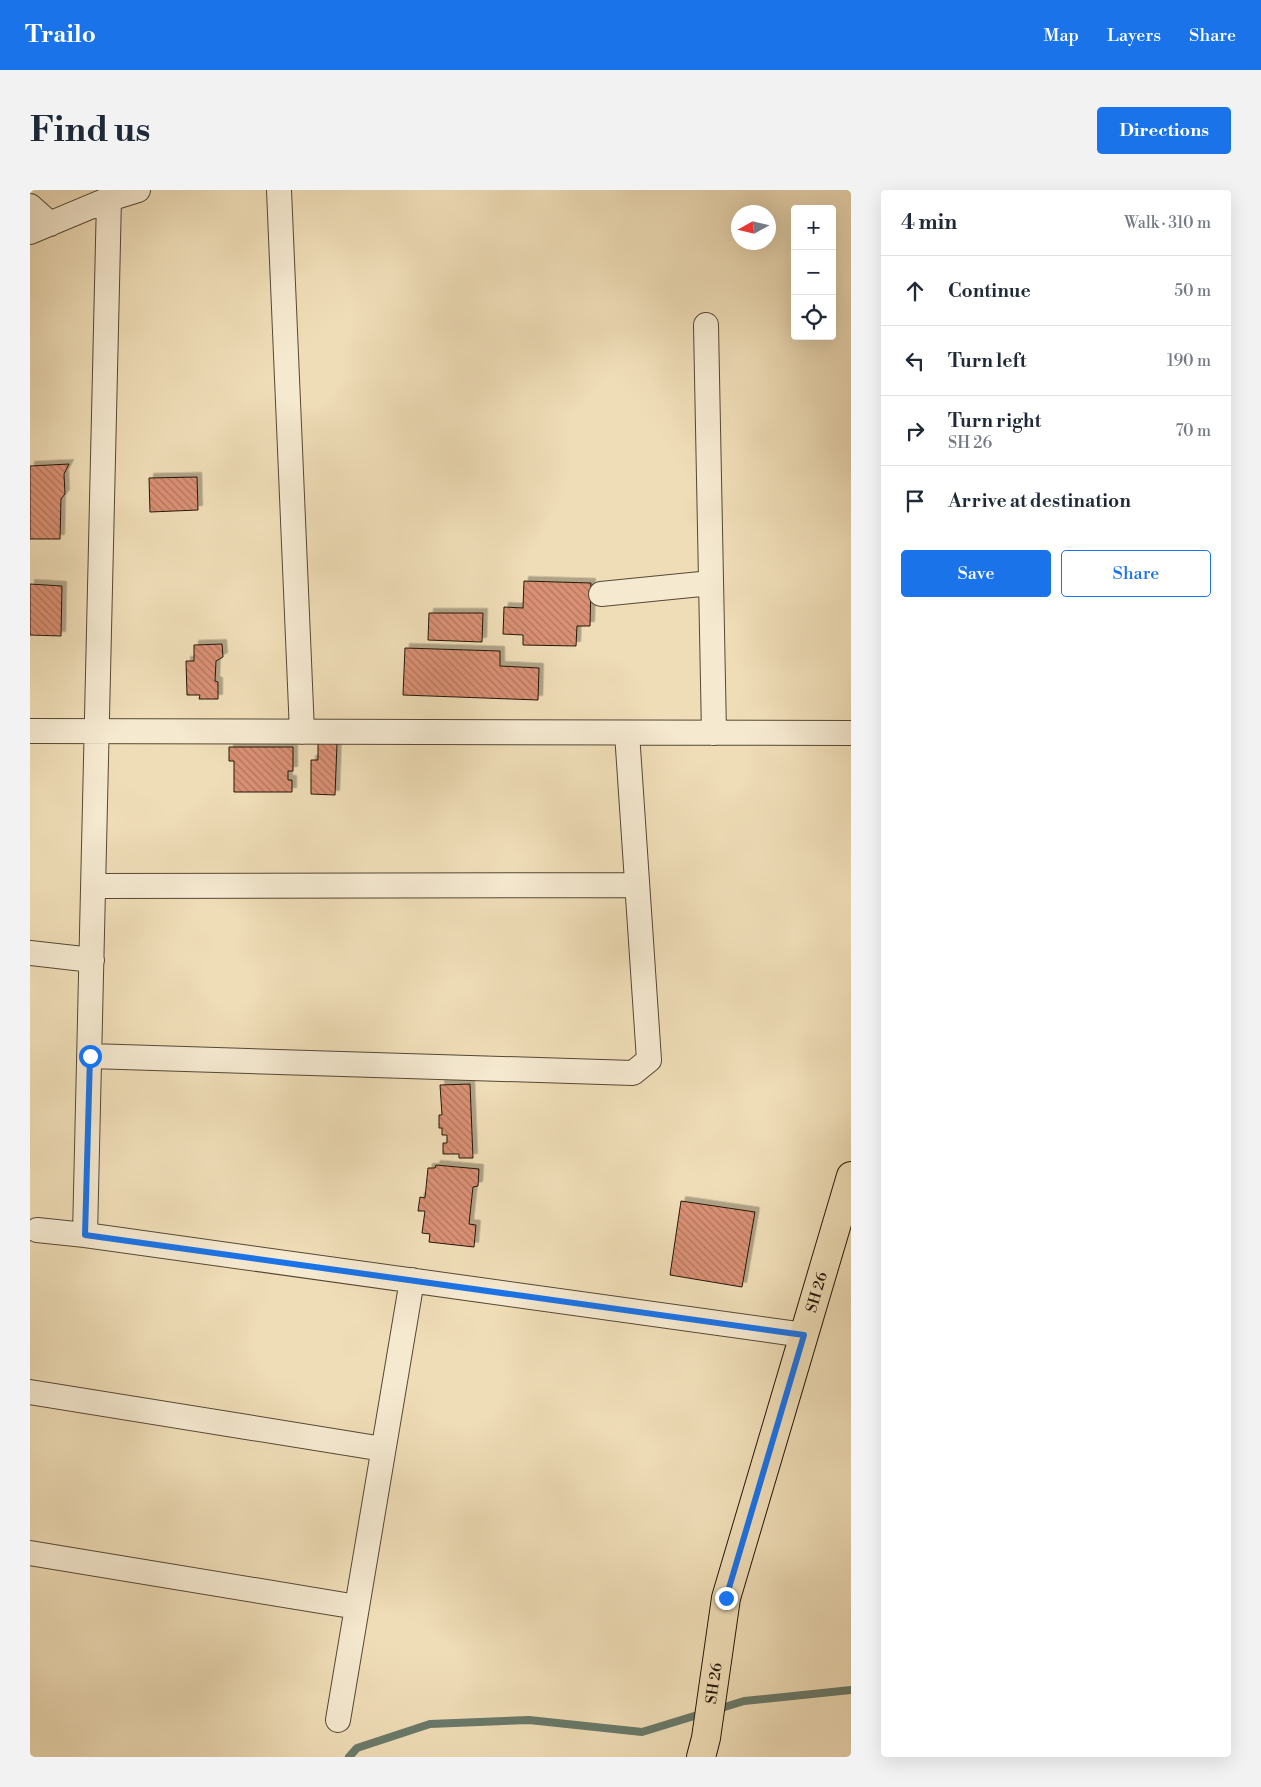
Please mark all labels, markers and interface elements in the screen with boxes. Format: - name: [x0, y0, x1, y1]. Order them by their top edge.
- text: Trailo: [25, 20, 96, 50]
- text: Map: [1044, 24, 1079, 47]
- text: Layers: [1107, 24, 1161, 47]
- text: Share: [1189, 24, 1236, 47]
- button: Directions: [1097, 107, 1231, 154]
- text: Find us: [30, 109, 150, 152]
- north arrow: [731, 205, 776, 250]
- map controls: [791, 205, 836, 340]
- button: +: [791, 205, 836, 250]
- text: 4 min: [901, 210, 957, 236]
- text: Walk · 310 m: [1124, 213, 1211, 233]
- button: −: [791, 250, 836, 295]
- icon: ahead: [901, 277, 929, 305]
- text: Continue: [948, 279, 1031, 303]
- text: 50 m: [1174, 281, 1211, 301]
- button: locate: [791, 295, 836, 340]
- icon: left: [901, 347, 929, 375]
- text: Turn left: [948, 349, 1027, 373]
- text: 190 m: [1167, 351, 1211, 371]
- text: Turn right: [948, 409, 1041, 433]
- icon: right: [901, 417, 929, 445]
- text: 70 m: [1175, 421, 1211, 441]
- text: SH 26: [948, 433, 992, 453]
- icon: arrive: [901, 487, 929, 515]
- text: Arrive at destination: [948, 489, 1131, 513]
- button: Save: [901, 550, 1051, 597]
- button: Share: [1061, 550, 1211, 597]
- route start: [79, 1045, 102, 1068]
- street label: SH 26: [802, 1270, 832, 1315]
- route end: [715, 1587, 738, 1610]
- street label: SH 26: [701, 1661, 726, 1705]

